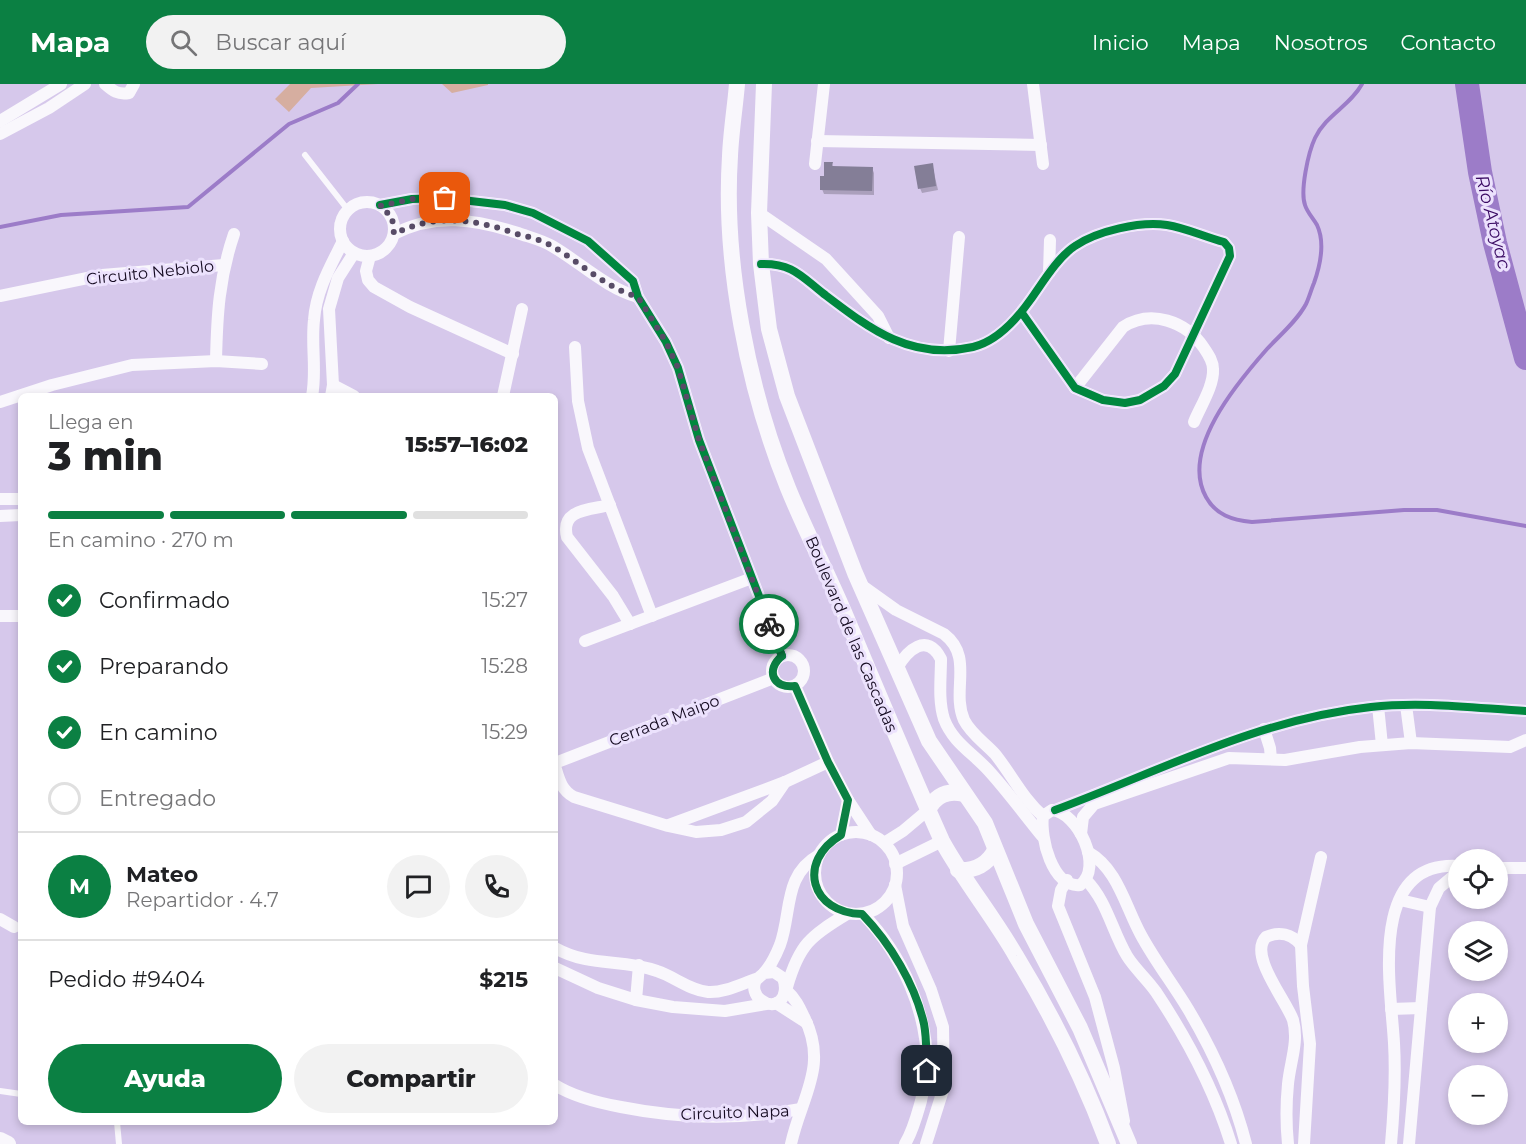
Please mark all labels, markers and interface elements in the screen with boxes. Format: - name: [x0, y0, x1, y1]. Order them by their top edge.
- search box: [146, 15, 566, 69]
- text: Mapa: [30, 25, 110, 59]
- icon: search: [167, 26, 200, 59]
- text: Buscar aquí: [215, 29, 346, 56]
- text: Inicio: [1092, 30, 1149, 55]
- text: Mapa: [1182, 30, 1241, 55]
- text: Nosotros: [1274, 30, 1367, 55]
- text: Contacto: [1400, 30, 1496, 55]
- pin: [419, 172, 470, 223]
- water label: Río Atoyac: [1471, 173, 1515, 271]
- icon: bag: [428, 181, 461, 214]
- street label: Circuito Nebiolo: [85, 256, 215, 289]
- text: Llega en: [48, 410, 134, 434]
- text: 15:57–16:02: [406, 431, 528, 458]
- text: 3 min: [48, 432, 163, 480]
- text: En camino · 270 m: [48, 528, 234, 552]
- street label: Boulevard de las Cascadas: [802, 533, 902, 735]
- icon: check: [48, 584, 81, 617]
- text: Confirmado: [99, 587, 230, 614]
- text: 15:27: [482, 588, 528, 612]
- courier: [739, 594, 799, 654]
- icon: bike: [753, 608, 786, 641]
- icon: check: [48, 650, 81, 683]
- text: Preparando: [99, 653, 228, 680]
- text: 15:28: [481, 654, 528, 678]
- street label: Cerrada Maipo: [606, 691, 722, 750]
- icon: check: [48, 716, 81, 749]
- text: En camino: [99, 719, 218, 746]
- text: 15:29: [482, 720, 528, 744]
- text: Entregado: [99, 785, 216, 812]
- map controls: [1448, 849, 1508, 1125]
- button: locate: [1448, 849, 1508, 909]
- button: chat: [387, 855, 450, 918]
- button: phone: [465, 855, 528, 918]
- text: Mateo: [126, 861, 198, 888]
- text: M: [69, 873, 90, 900]
- text: Repartidor · 4.7: [126, 888, 279, 912]
- button: layers: [1448, 921, 1508, 981]
- text: Pedido #9404: [48, 966, 204, 993]
- text: $215: [479, 966, 528, 993]
- button: +: [1448, 993, 1508, 1053]
- button: Ayuda: [48, 1044, 282, 1113]
- button: Compartir: [294, 1044, 528, 1113]
- pin: [901, 1045, 952, 1096]
- icon: home: [910, 1054, 943, 1087]
- button: −: [1448, 1065, 1508, 1125]
- street label: Circuito Napa: [680, 1101, 790, 1124]

